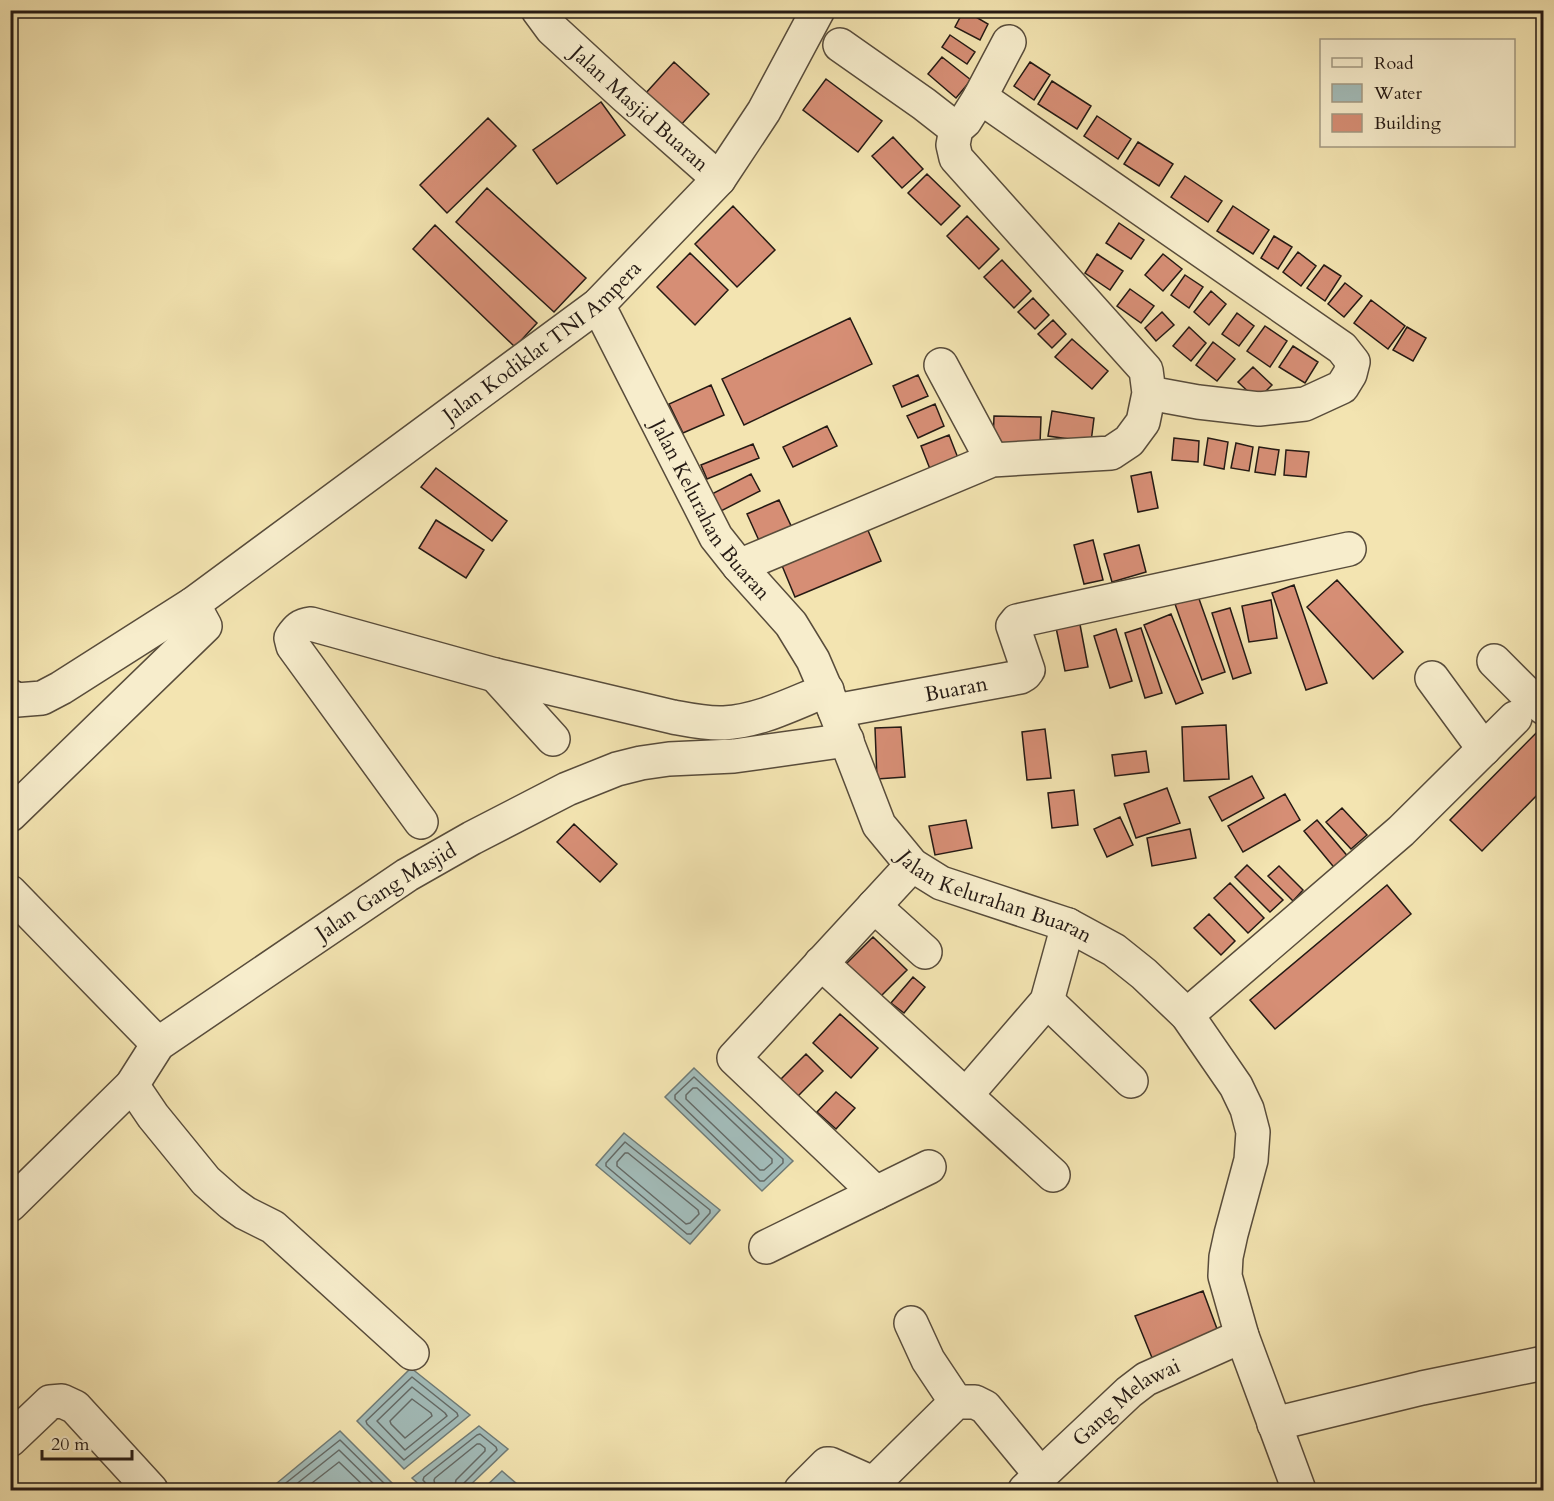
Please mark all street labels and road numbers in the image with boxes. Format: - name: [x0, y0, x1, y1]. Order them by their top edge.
- street label: Jalan Masjid Buaran: [562, 37, 715, 178]
- street label: Jalan Kodiklat TNI Ampera: [434, 254, 648, 431]
- street label: Jalan Kelurahan Buaran: [642, 411, 777, 606]
- street label: Buaran: [922, 669, 990, 709]
- street label: Jalan Gang Masjid: [307, 835, 462, 949]
- street label: Jalan Kelurahan Buaran: [889, 842, 1097, 950]
- street label: Gang Melawai: [1066, 1351, 1185, 1453]

